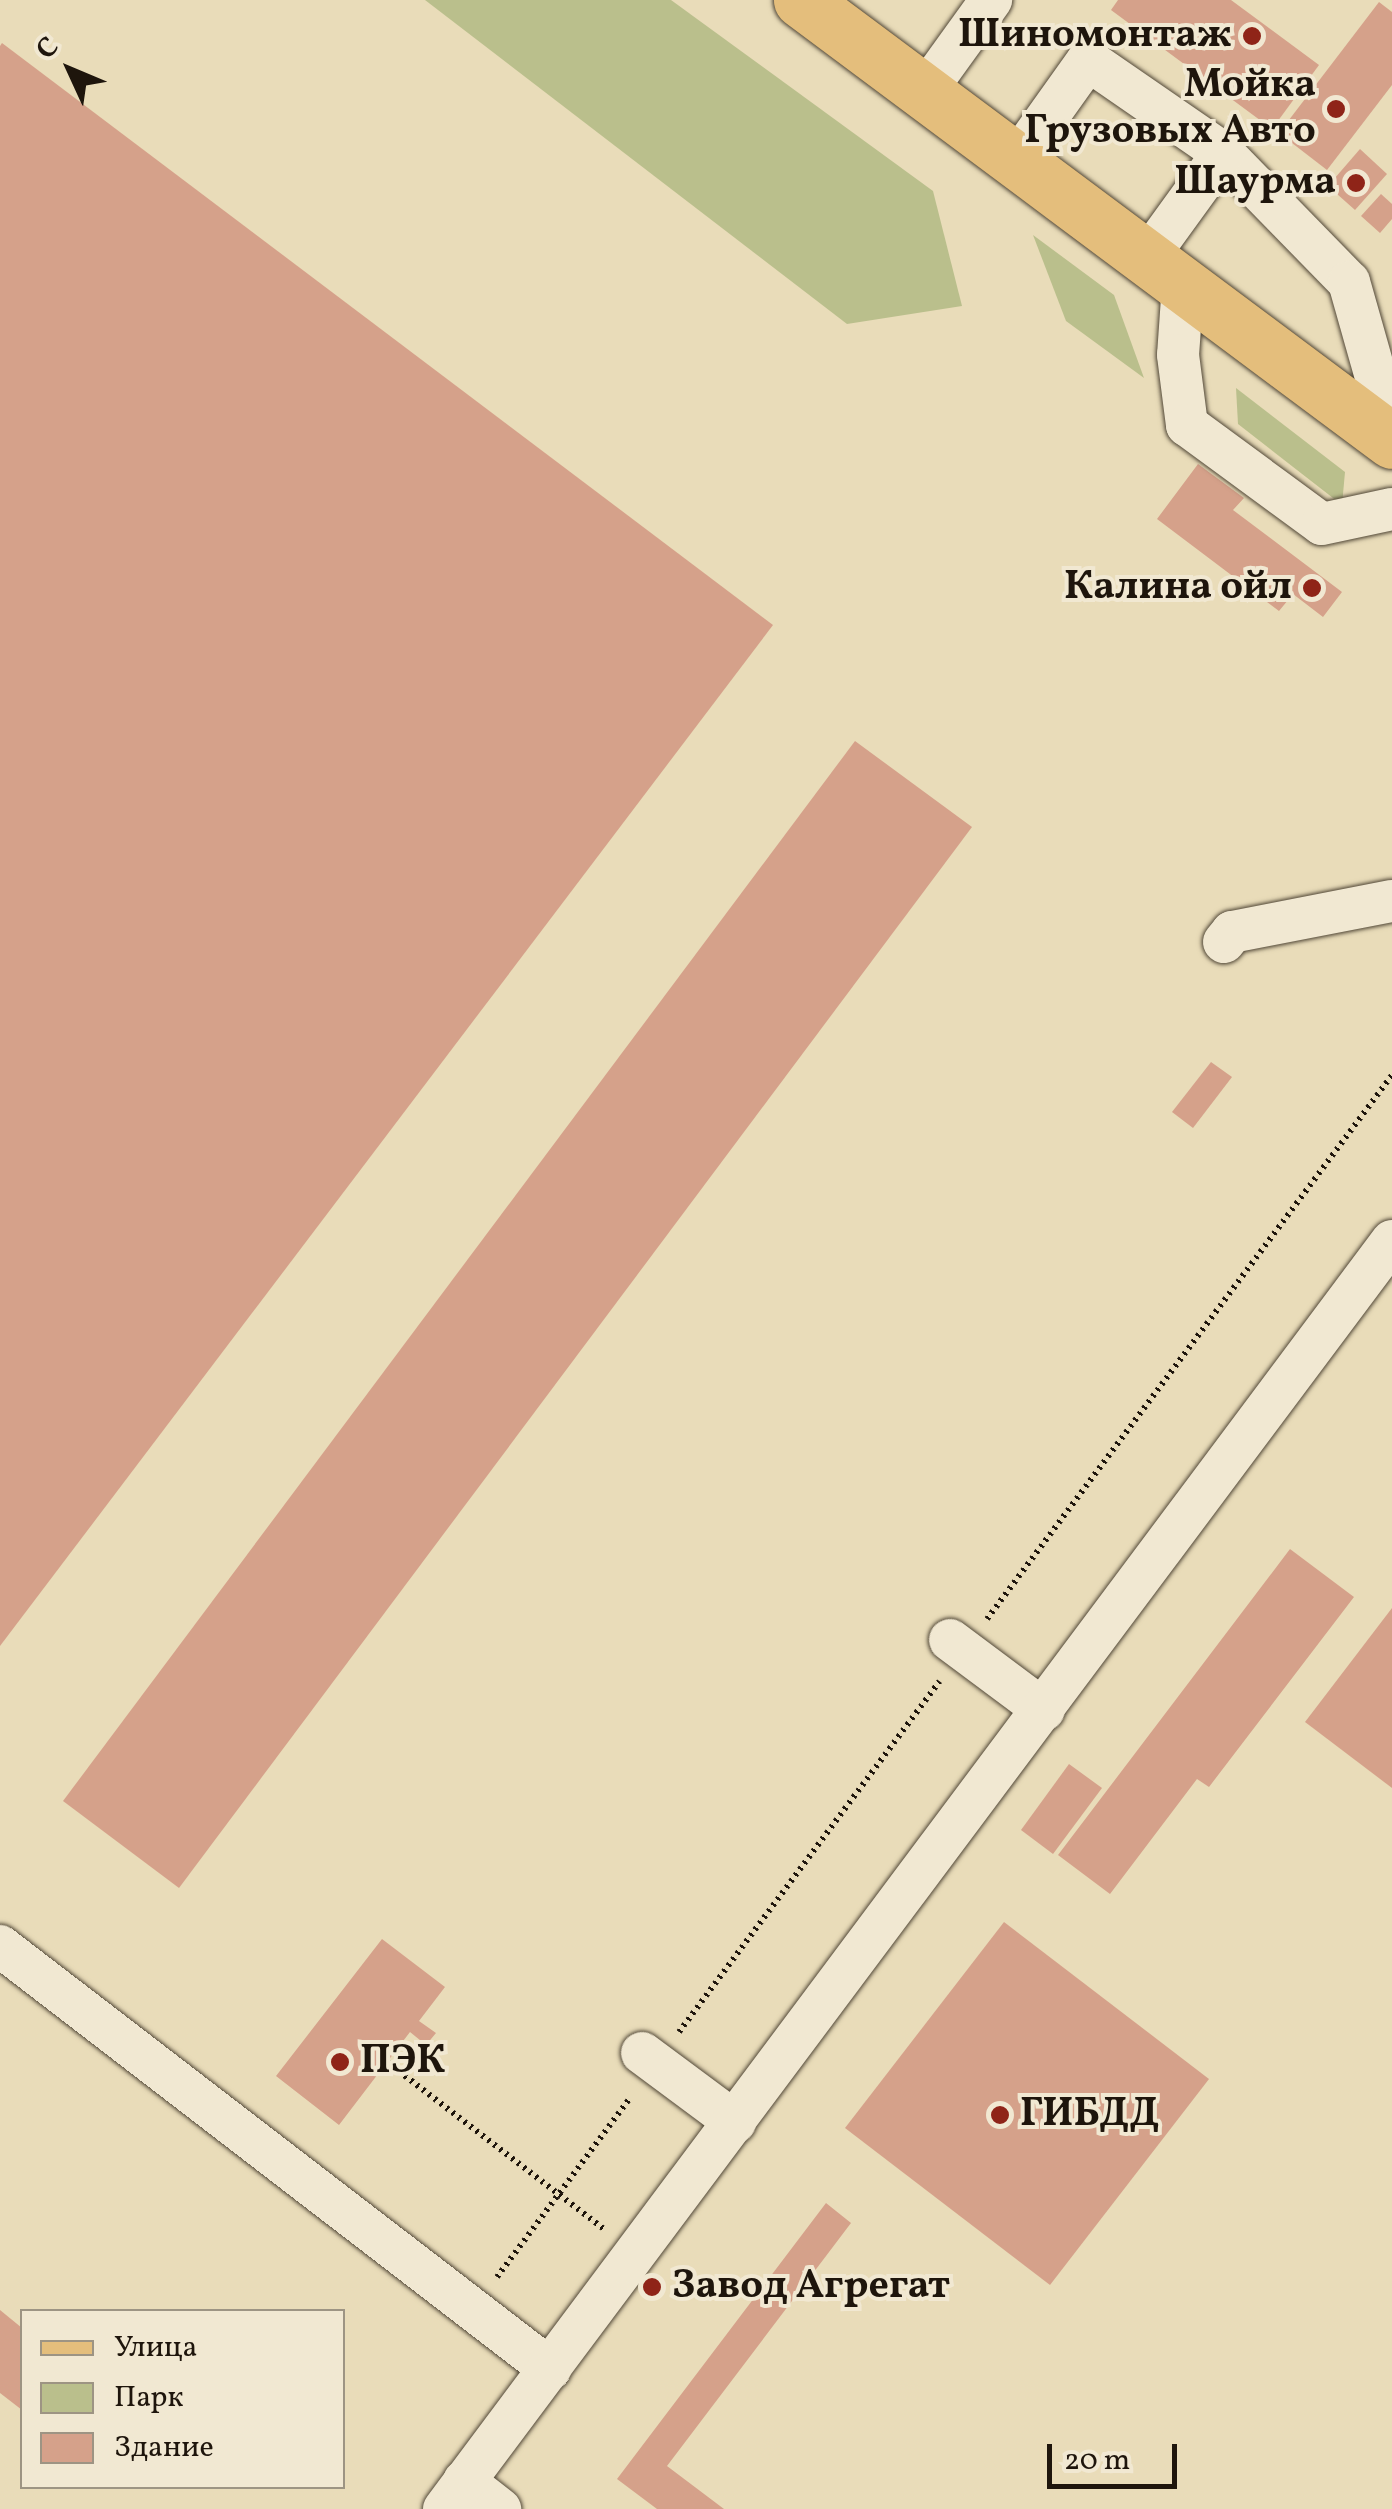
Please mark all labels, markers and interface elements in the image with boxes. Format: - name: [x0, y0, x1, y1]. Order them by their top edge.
- place label: Шиномонтаж: [958, 12, 1232, 60]
- north arrow: [20, 20, 120, 120]
- marker: Шиномонтаж: [1241, 25, 1263, 47]
- text: С: [28, 29, 68, 69]
- place label: Мойка Грузовых Авто: [1024, 62, 1316, 156]
- marker: Мойка Грузовых Авто: [1325, 98, 1347, 120]
- place label: Шаурма: [1174, 159, 1336, 207]
- marker: Шаурма: [1345, 172, 1367, 194]
- place label: Калина ойл: [1064, 564, 1292, 612]
- marker: Калина ойл: [1301, 577, 1323, 599]
- place label: ПЭК: [360, 2038, 446, 2086]
- marker: ПЭК: [329, 2051, 351, 2073]
- place label: ГИБДД: [1020, 2091, 1160, 2139]
- marker: ГИБДД: [989, 2104, 1011, 2126]
- place label: Завод Агрегат: [672, 2263, 950, 2311]
- marker: Завод Агрегат: [641, 2276, 663, 2298]
- legend: [20, 2309, 345, 2489]
- text: Улица: [114, 2327, 197, 2369]
- text: Парк: [114, 2377, 183, 2419]
- scale bar: [1052, 2424, 1182, 2486]
- text: Здание: [114, 2427, 214, 2469]
- text: 20 m: [1064, 2440, 1130, 2482]

